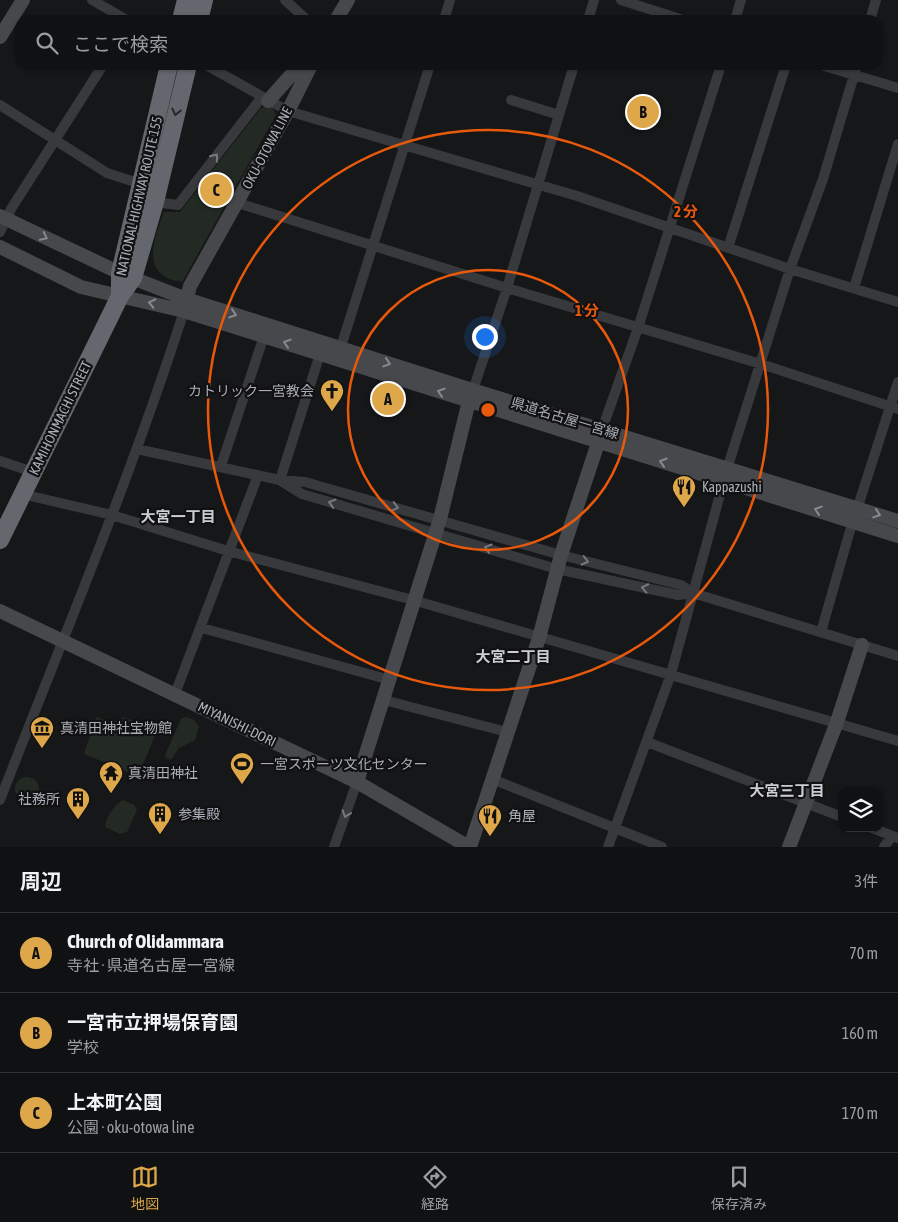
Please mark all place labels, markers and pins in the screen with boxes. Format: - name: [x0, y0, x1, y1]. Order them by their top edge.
- pin: B: [627, 93, 659, 131]
- pin: C: [200, 171, 232, 209]
- church icon: カトリック一宮教会: [319, 378, 345, 412]
- pin: A: [372, 380, 404, 418]
- place label: カトリック一宮教会: [188, 383, 314, 399]
- centre of rings: [479, 401, 497, 419]
- restaurant icon: Kappazushi: [671, 474, 697, 508]
- place label: Kappazushi: [702, 479, 762, 495]
- museum icon: 真清田神社宝物館: [29, 715, 55, 749]
- place label: 真清田神社宝物館: [60, 720, 172, 736]
- sports icon: 一宮スポーツ文化センター: [229, 751, 255, 785]
- place label: 一宮スポーツ文化センター: [260, 756, 428, 772]
- temple icon: 真清田神社: [98, 760, 124, 794]
- place label: 真清田神社: [128, 765, 198, 781]
- building icon: 社務所: [65, 786, 91, 820]
- place label: 社務所: [18, 791, 60, 807]
- building icon: 参集殿: [147, 801, 173, 835]
- restaurant icon: 角屋: [477, 803, 503, 837]
- place label: 参集殿: [178, 806, 220, 822]
- place label: 角屋: [508, 808, 536, 824]

